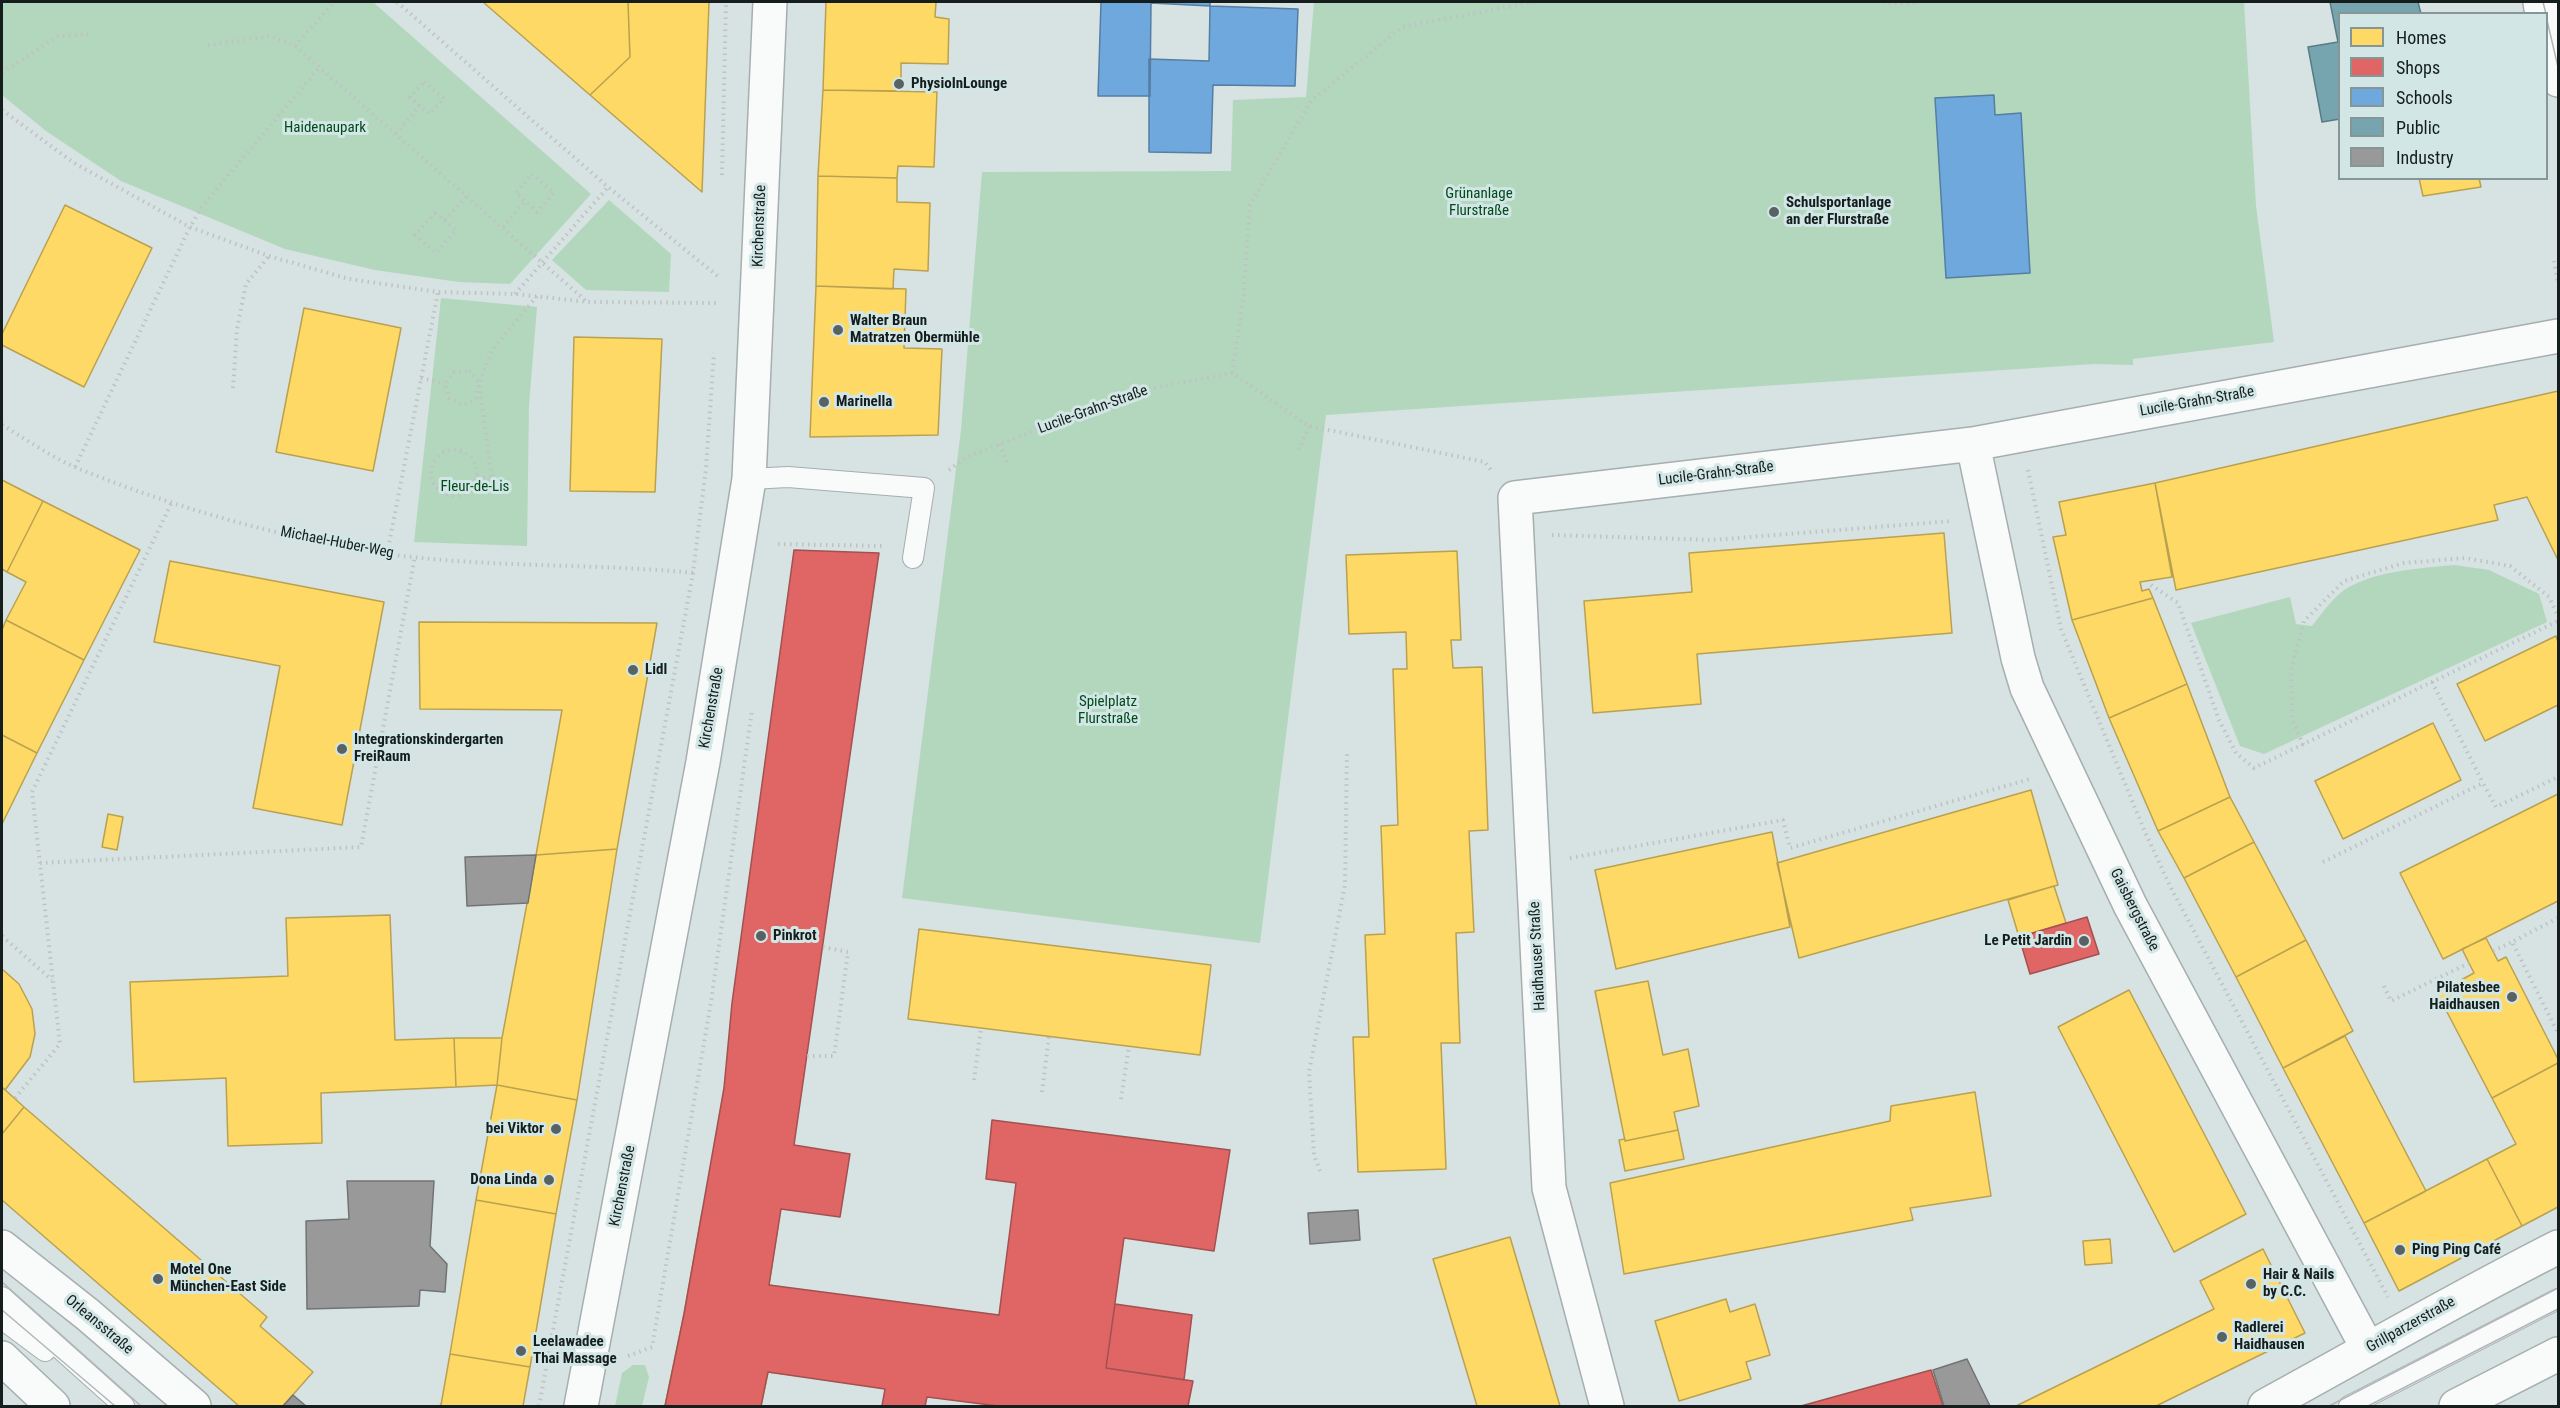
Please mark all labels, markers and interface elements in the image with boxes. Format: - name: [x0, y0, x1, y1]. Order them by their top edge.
- legend: [2338, 12, 2548, 180]
- text: Homes: [2396, 27, 2446, 48]
- text: Shops: [2396, 57, 2440, 78]
- place label: PhysioInLounge: [911, 75, 1007, 93]
- marker: PhysioInLounge: [892, 77, 906, 91]
- text: Schools: [2396, 87, 2453, 108]
- text: Public: [2396, 117, 2440, 138]
- park label: Haidenaupark: [284, 119, 366, 137]
- text: Industry: [2396, 147, 2454, 168]
- street label: Kirchenstraße: [750, 185, 770, 267]
- park label: Grünanlage Flurstraße: [1445, 185, 1513, 220]
- place label: Schulsportanlage an der Flurstraße: [1786, 194, 1891, 229]
- marker: Schulsportanlage an der Flurstraße: [1767, 205, 1781, 219]
- place label: Walter Braun Matratzen Obermühle: [850, 312, 980, 347]
- marker: Walter Braun Matratzen Obermühle: [831, 323, 845, 337]
- street label: Lucile-Grahn-Straße: [1036, 382, 1150, 438]
- street label: Lucile-Grahn-Straße: [2138, 383, 2256, 421]
- place label: Marinella: [836, 393, 892, 411]
- marker: Marinella: [817, 395, 831, 409]
- street label: Lucile-Grahn-Straße: [1657, 458, 1775, 490]
- park label: Fleur-de-Lis: [441, 478, 509, 496]
- street label: Michael-Huber-Weg: [279, 523, 395, 563]
- place label: Lidl: [645, 661, 667, 679]
- marker: Lidl: [626, 663, 640, 677]
- street label: Kirchenstraße: [696, 666, 728, 750]
- park label: Spielplatz Flurstraße: [1078, 693, 1138, 728]
- place label: Integrationskindergarten FreiRaum: [354, 731, 503, 766]
- marker: Integrationskindergarten FreiRaum: [335, 742, 349, 756]
- street label: Gaisbergstraße: [2106, 866, 2162, 954]
- street label: Haidhauser Straße: [1526, 901, 1550, 1011]
- place label: Pinkrot: [773, 927, 817, 945]
- marker: Pinkrot: [754, 929, 768, 943]
- place label: Le Petit Jardin: [1984, 932, 2072, 950]
- marker: Le Petit Jardin: [2077, 934, 2091, 948]
- place label: Pilatesbee Haidhausen: [2429, 979, 2500, 1014]
- marker: Pilatesbee Haidhausen: [2505, 990, 2519, 1004]
- place label: bei Viktor: [486, 1120, 544, 1138]
- marker: bei Viktor: [549, 1122, 563, 1136]
- street label: Kirchenstraße: [606, 1144, 640, 1228]
- place label: Dona Linda: [470, 1171, 537, 1189]
- marker: Dona Linda: [542, 1173, 556, 1187]
- place label: Ping Ping Café: [2412, 1241, 2501, 1259]
- marker: Ping Ping Café: [2393, 1243, 2407, 1257]
- place label: Motel One München-East Side: [170, 1261, 286, 1296]
- place label: Hair & Nails by C.C.: [2263, 1266, 2334, 1301]
- marker: Motel One München-East Side: [151, 1272, 165, 1286]
- marker: Hair & Nails by C.C.: [2244, 1277, 2258, 1291]
- street label: Orleansstraße: [61, 1291, 137, 1359]
- street label: Grillparzerstraße: [2364, 1293, 2458, 1357]
- place label: Radlerei Haidhausen: [2234, 1319, 2305, 1354]
- marker: Radlerei Haidhausen: [2215, 1330, 2229, 1344]
- place label: Leelawadee Thai Massage: [533, 1333, 617, 1368]
- marker: Leelawadee Thai Massage: [514, 1344, 528, 1358]

